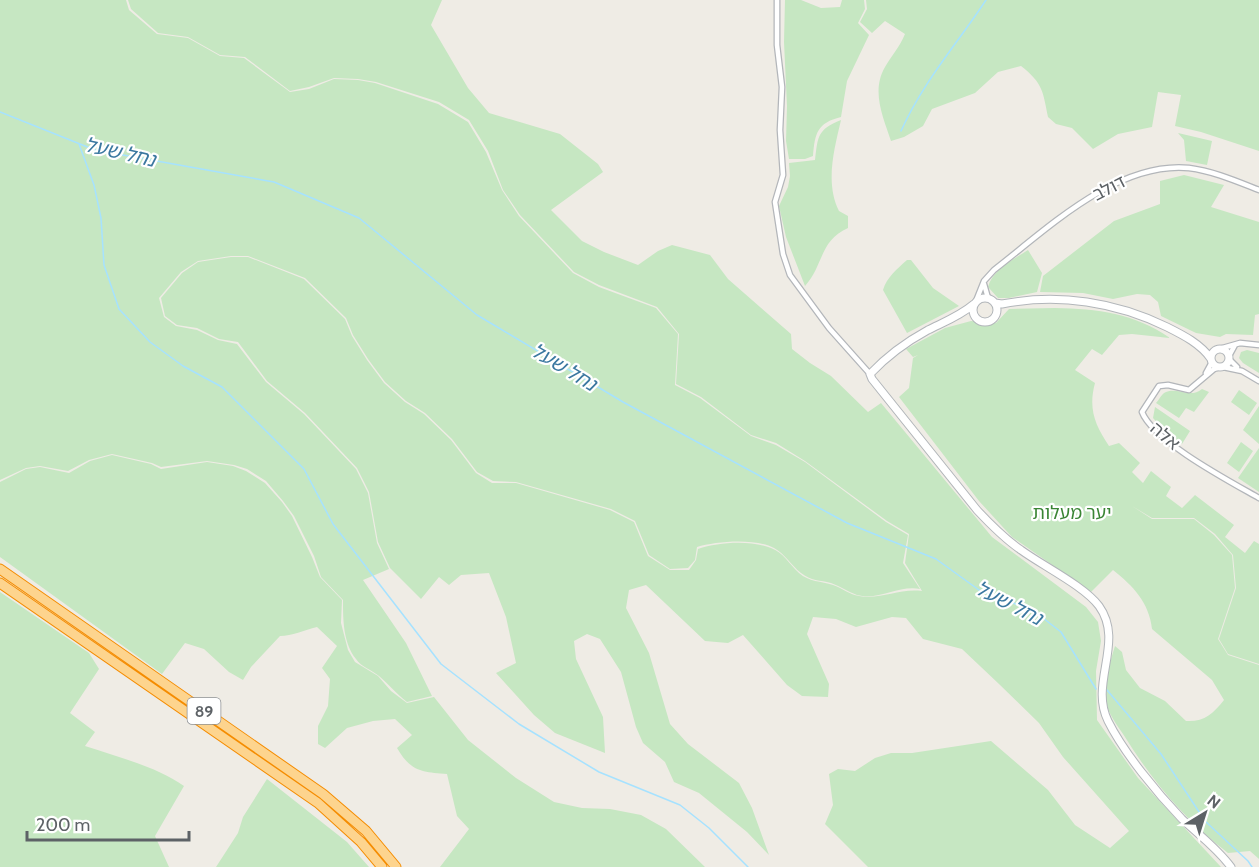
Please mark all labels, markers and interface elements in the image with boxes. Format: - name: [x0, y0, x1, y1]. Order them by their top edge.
- water label: נחל שעל: [82, 132, 159, 172]
- street label: דולב: [1089, 170, 1129, 206]
- water label: נחל שעל: [527, 338, 602, 397]
- street label: אלה: [1146, 417, 1184, 455]
- park label: יער מעלות: [1032, 502, 1112, 524]
- water label: נחל שעל: [971, 576, 1048, 631]
- road number: 89: [188, 698, 220, 724]
- north arrow: [1175, 783, 1235, 843]
- text: N: [1204, 791, 1224, 813]
- scale bar: [27, 804, 189, 842]
- text: 200 m: [36, 814, 90, 836]

